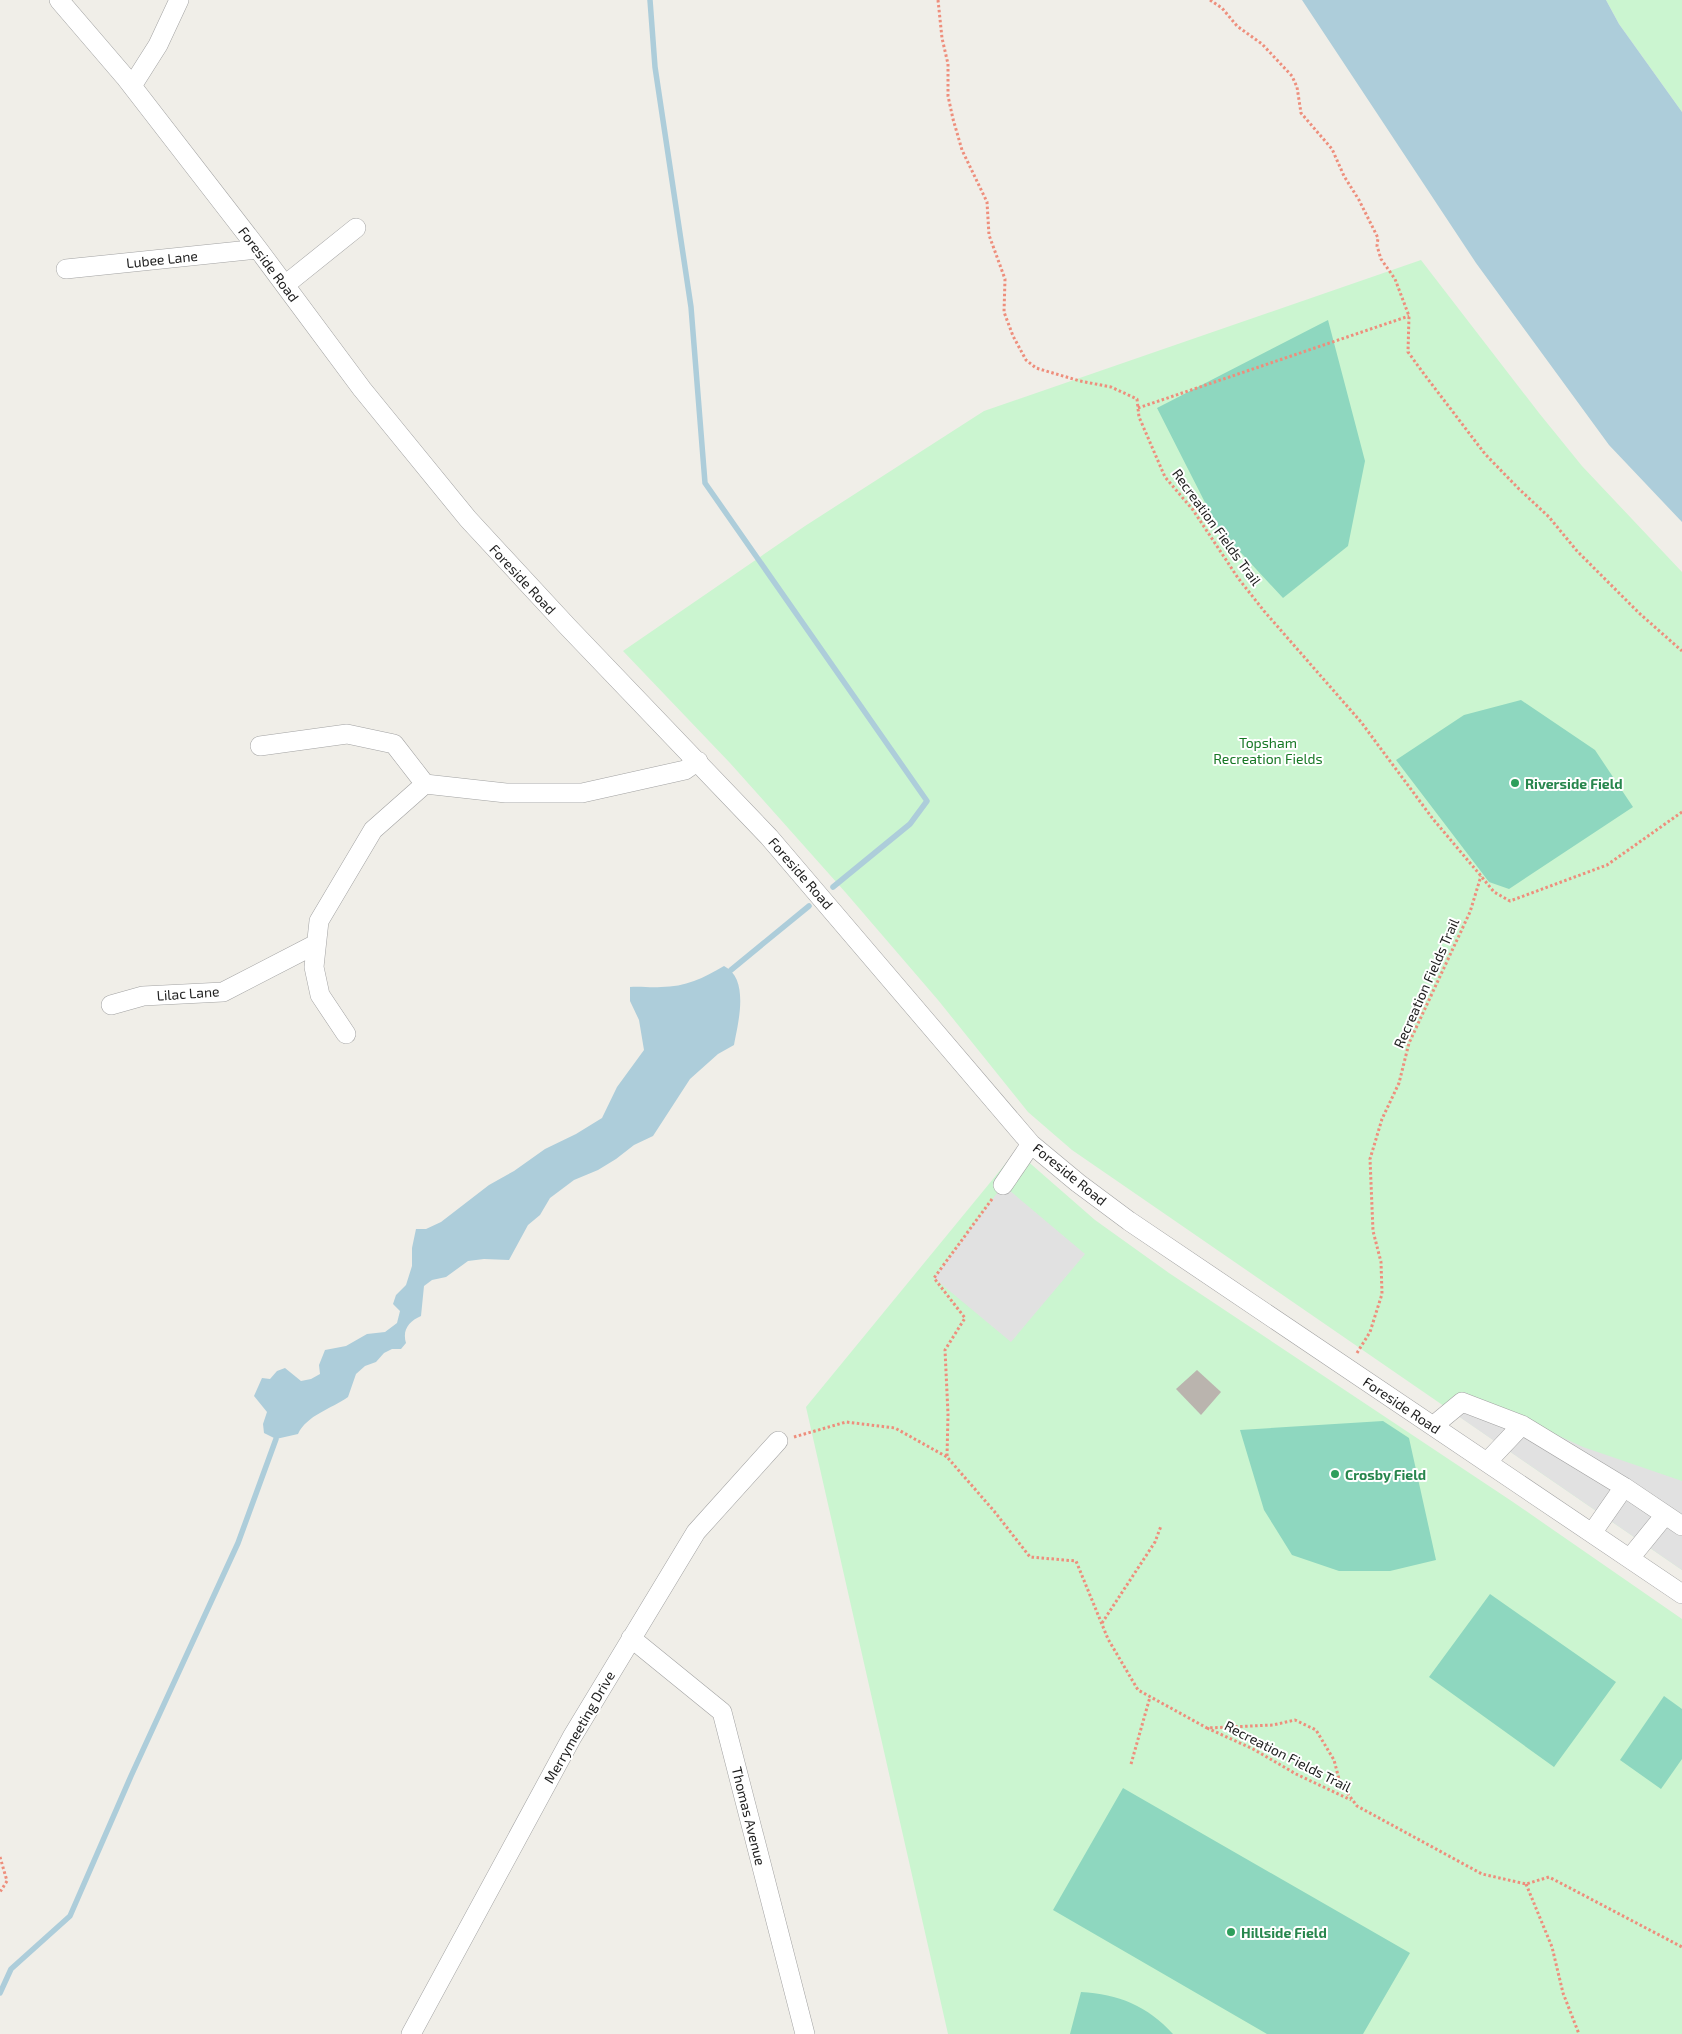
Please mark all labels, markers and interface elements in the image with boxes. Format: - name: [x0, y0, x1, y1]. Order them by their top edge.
- street label: Foreside Road: [235, 223, 303, 305]
- street label: Lubee Lane: [125, 247, 199, 271]
- street label: Recreation Fields Trail: [1169, 465, 1266, 589]
- street label: Foreside Road: [486, 540, 560, 618]
- park label: Topsham Recreation Fields: [1213, 734, 1323, 767]
- place label: Riverside Field: [1525, 775, 1623, 792]
- marker: Riverside Field: [1509, 777, 1521, 789]
- street label: Foreside Road: [765, 834, 837, 912]
- street label: Recreation Fields Trail: [1390, 915, 1463, 1050]
- street label: Lilac Lane: [156, 982, 220, 1004]
- street label: Foreside Road: [1030, 1139, 1110, 1209]
- street label: Foreside Road: [1360, 1373, 1444, 1437]
- place label: Crosby Field: [1345, 1466, 1426, 1483]
- marker: Crosby Field: [1329, 1468, 1341, 1480]
- street label: Merrymeeting Drive: [540, 1668, 618, 1786]
- street label: Recreation Fields Trail: [1222, 1717, 1355, 1796]
- street label: Thomas Avenue: [729, 1765, 769, 1867]
- place label: Hillside Field: [1241, 1924, 1327, 1941]
- marker: Hillside Field: [1225, 1926, 1237, 1938]

